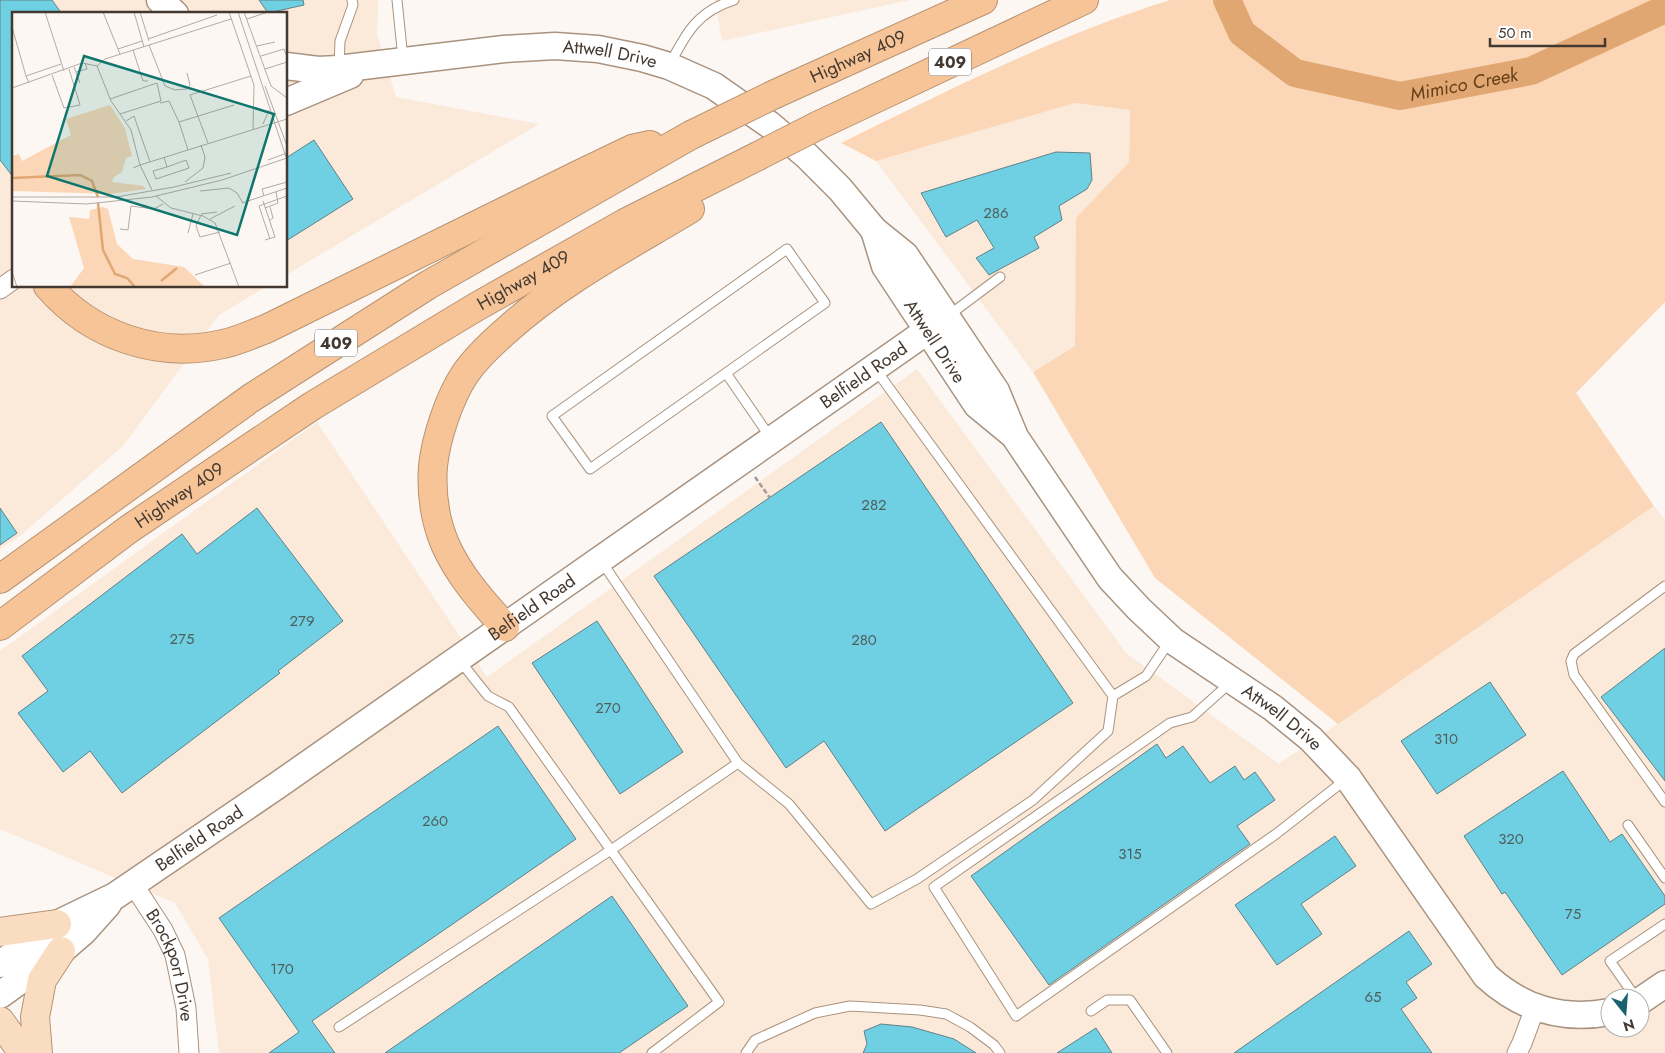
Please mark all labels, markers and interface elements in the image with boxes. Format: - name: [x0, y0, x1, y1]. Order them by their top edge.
- inset map: [12, 12, 288, 288]
- scale bar: [1490, 15, 1605, 47]
- text: 50 m: [1498, 22, 1532, 44]
- street label: Highway 409: [806, 23, 910, 90]
- street label: Attwell Drive: [562, 34, 660, 75]
- road number: 409: [929, 48, 971, 76]
- water label: Mimico Creek: [1407, 60, 1521, 107]
- house number: 286: [983, 202, 1009, 224]
- street label: Highway 409: [472, 244, 575, 317]
- street label: Attwell Drive: [898, 294, 972, 388]
- road number: 409: [315, 329, 357, 356]
- street label: Belfield Road: [815, 336, 913, 415]
- street label: Highway 409: [129, 456, 229, 535]
- house number: 282: [861, 494, 887, 516]
- street label: Belfield Road: [483, 568, 581, 647]
- house number: 279: [289, 610, 315, 632]
- house number: 275: [170, 628, 194, 650]
- house number: 280: [851, 629, 877, 651]
- street label: Attwell Drive: [1237, 678, 1328, 756]
- house number: 270: [595, 697, 621, 719]
- house number: 310: [1434, 728, 1458, 750]
- street label: Belfield Road: [150, 799, 248, 878]
- house number: 260: [422, 810, 448, 832]
- house number: 320: [1498, 828, 1524, 850]
- house number: 315: [1118, 843, 1142, 865]
- house number: 75: [1565, 903, 1581, 925]
- street label: Brockport Drive: [139, 904, 200, 1022]
- house number: 170: [270, 958, 294, 980]
- house number: 65: [1364, 986, 1382, 1008]
- north arrow: [1600, 988, 1650, 1038]
- text: N: [1621, 1014, 1637, 1037]

